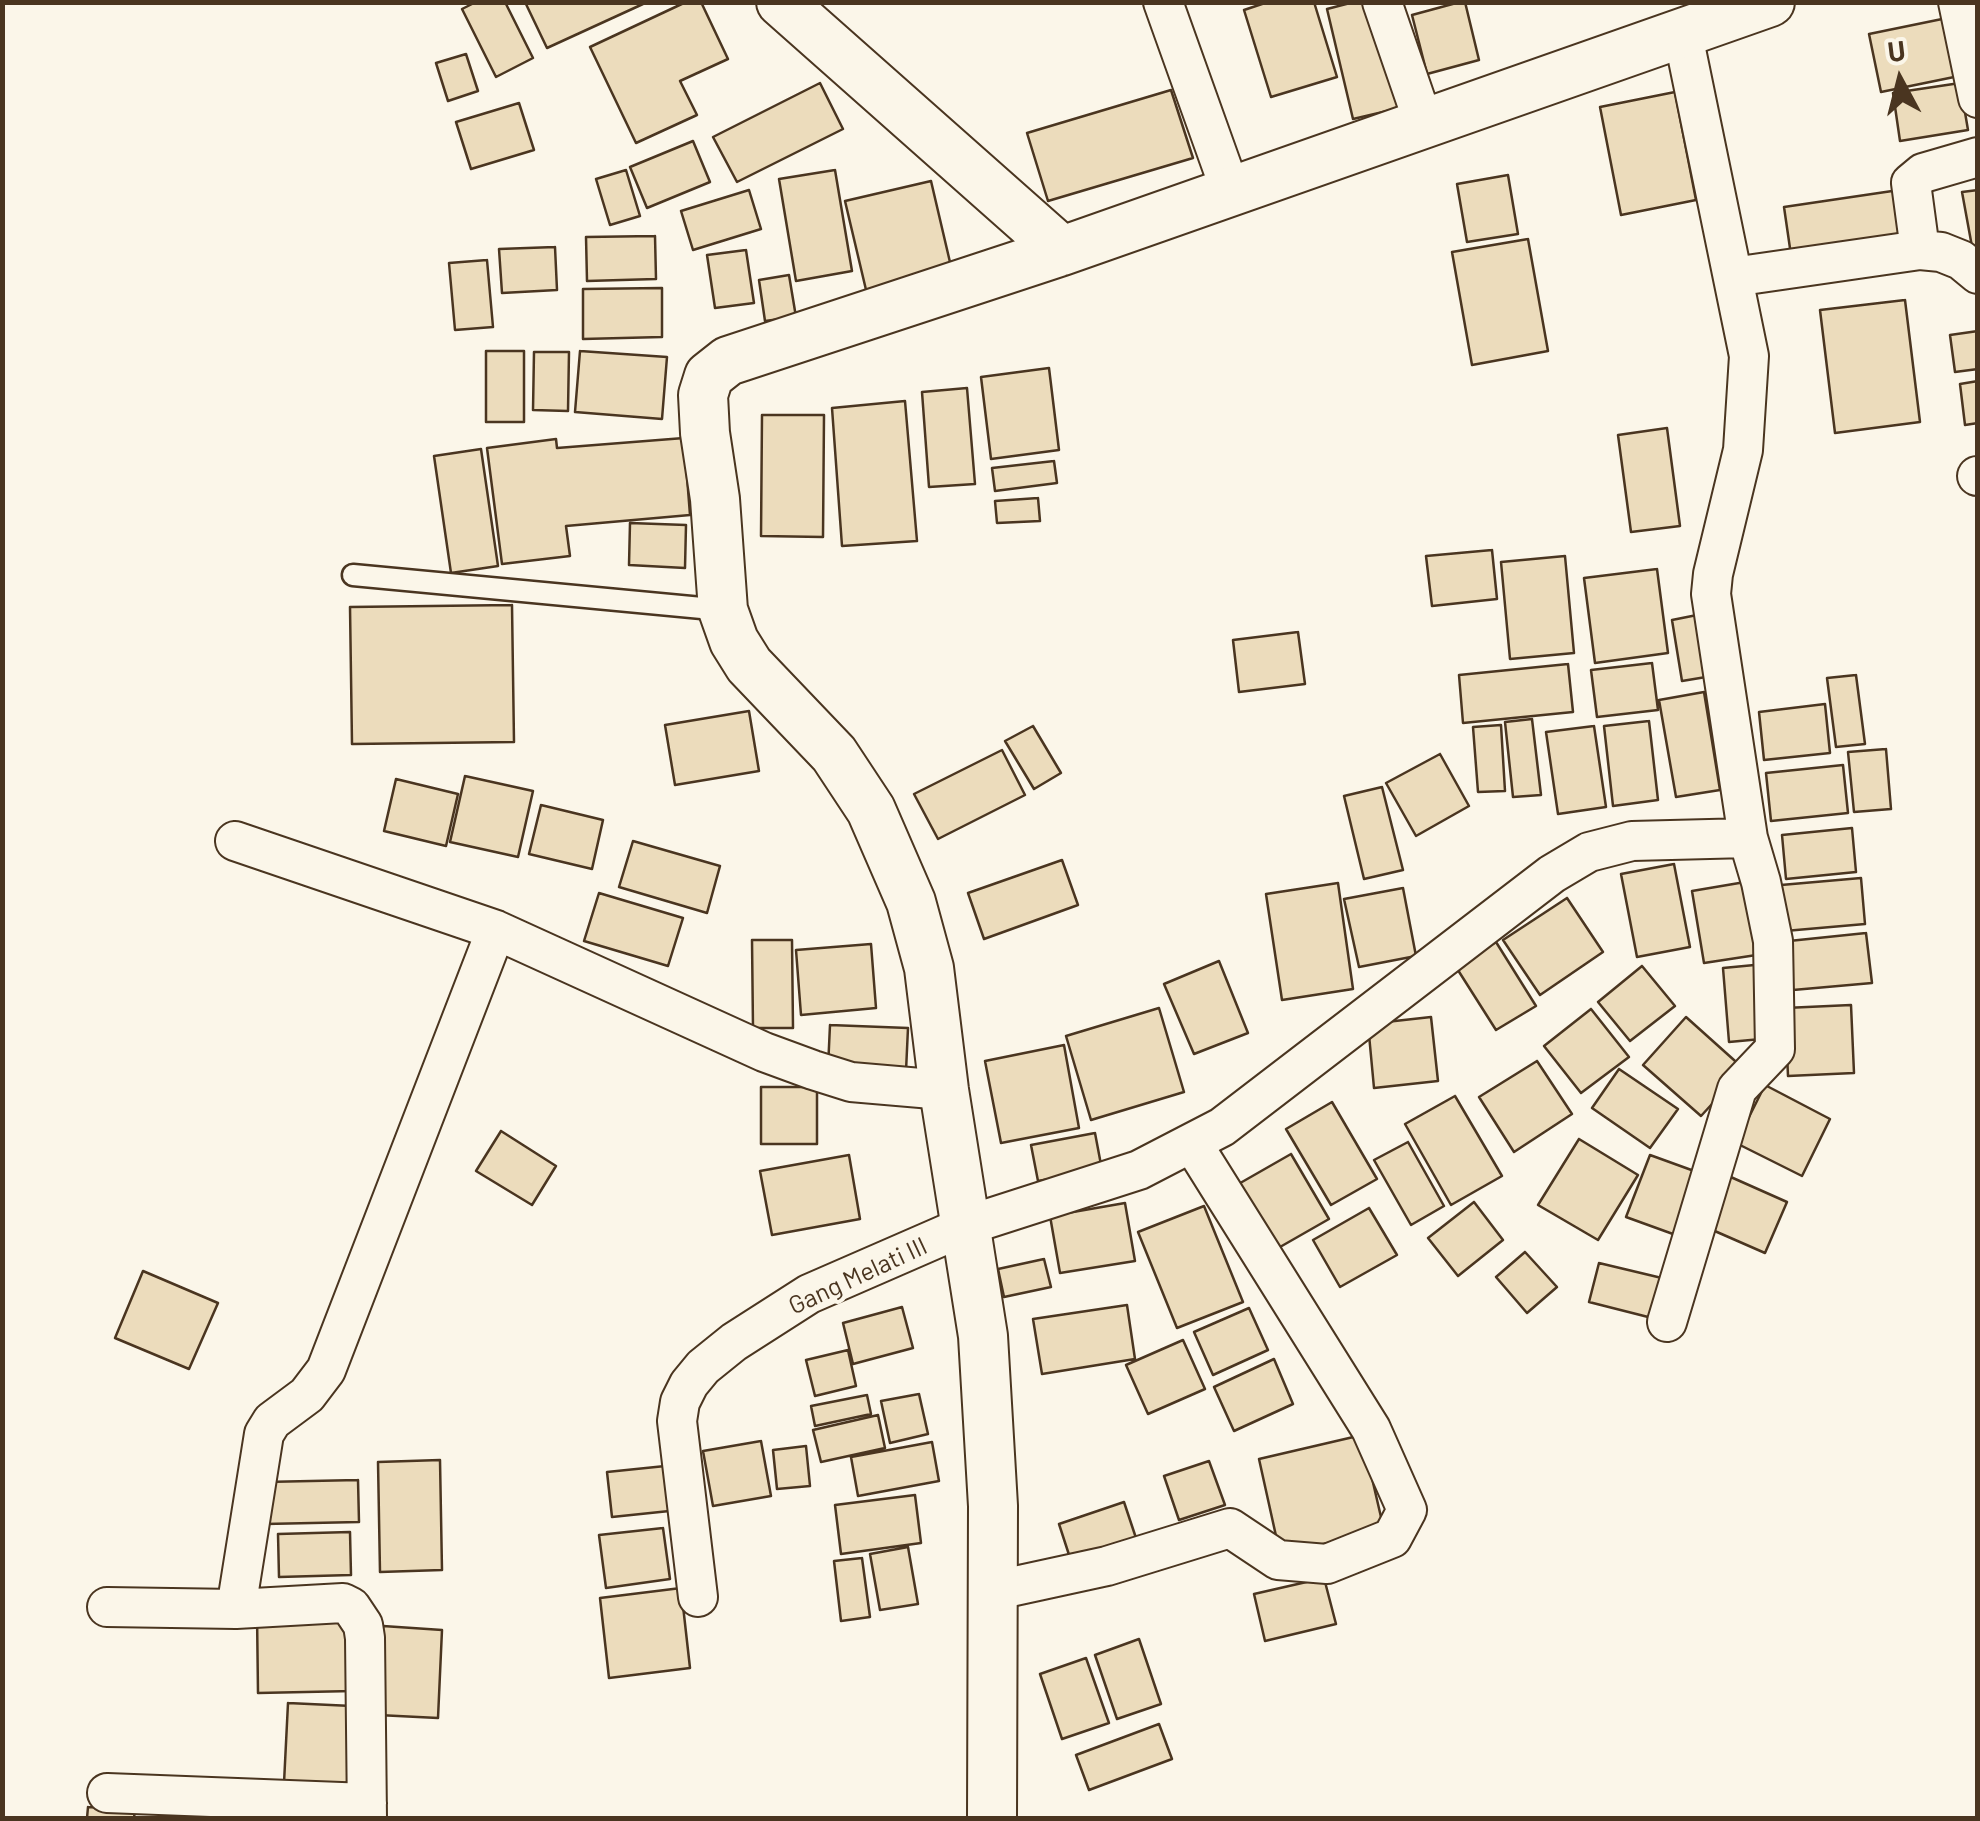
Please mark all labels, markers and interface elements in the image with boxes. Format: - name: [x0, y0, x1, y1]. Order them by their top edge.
- north arrow: [1850, 30, 1950, 130]
- text: U: [1886, 32, 1907, 68]
- street label: Gang Melati III: [784, 1231, 932, 1321]

